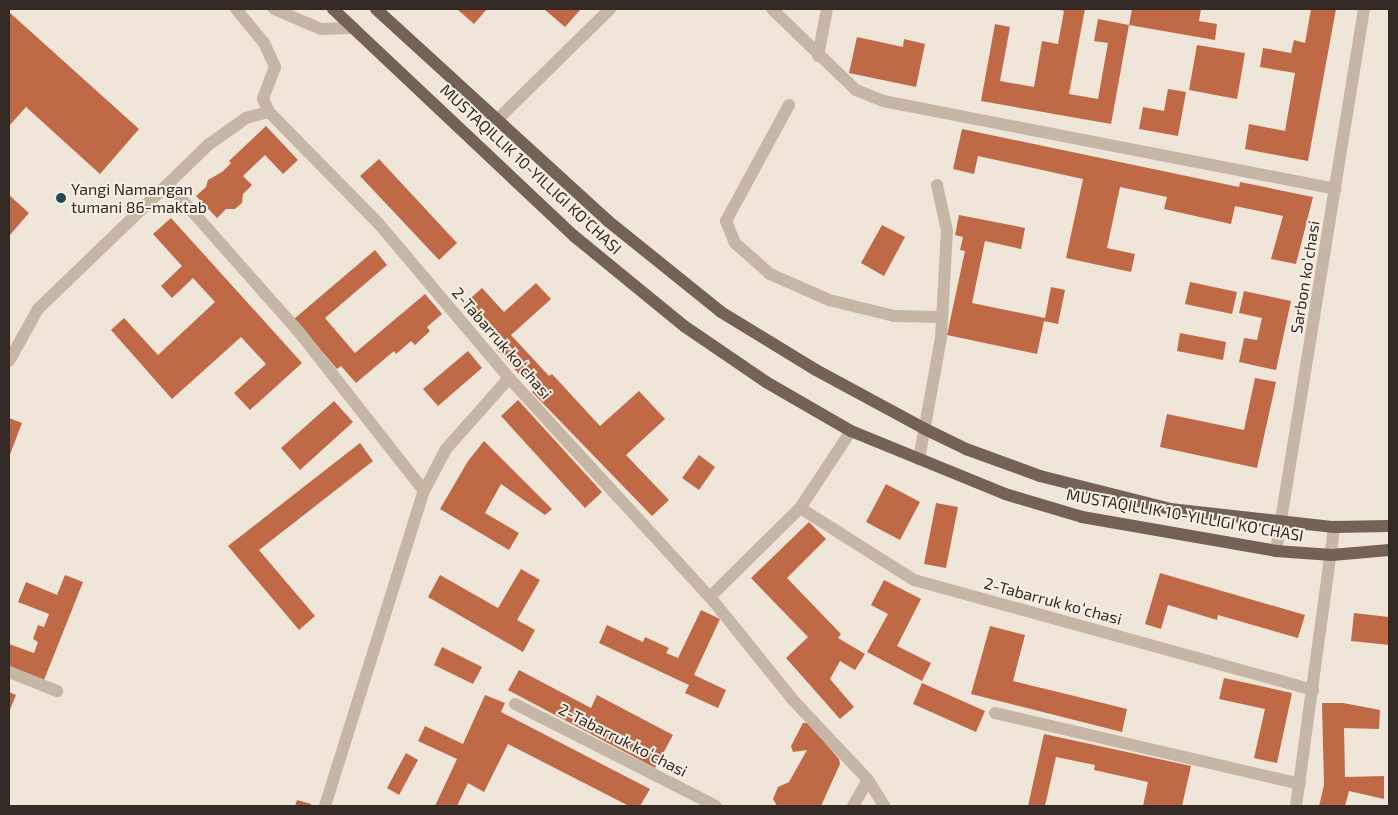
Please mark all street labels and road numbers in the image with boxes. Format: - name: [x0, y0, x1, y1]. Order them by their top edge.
- street label: MUSTAQILLIK 10-YILLIGI KO'CHASI: [436, 80, 626, 258]
- street label: Sarbon koʻchasi: [1287, 219, 1323, 335]
- street label: 2-Tabarruk koʻchasi: [448, 283, 556, 403]
- street label: MUSTAQILLIK 10-YILLIGI KO'CHASI: [1065, 485, 1305, 545]
- street label: 2-Tabarruk koʻchasi: [982, 573, 1124, 629]
- street label: 2-Tabarruk koʻchasi: [555, 699, 691, 781]

